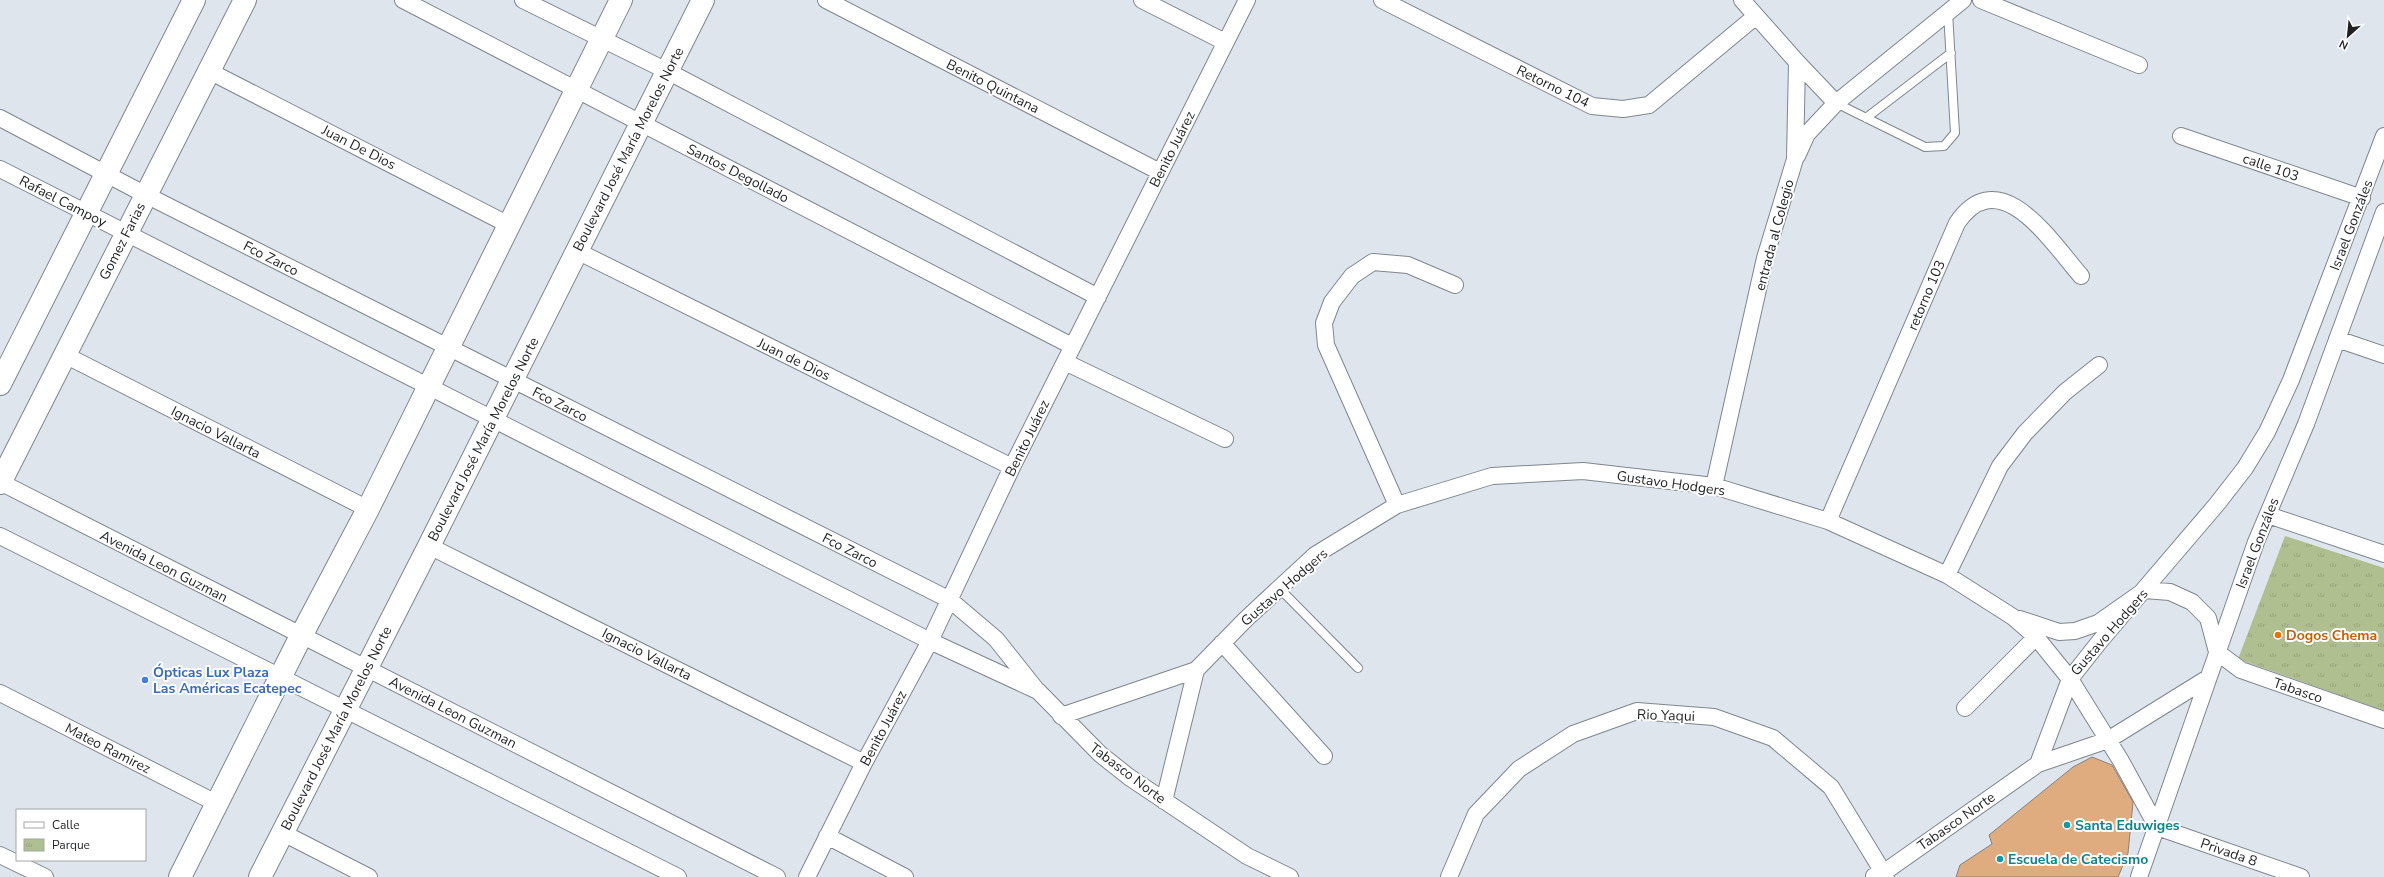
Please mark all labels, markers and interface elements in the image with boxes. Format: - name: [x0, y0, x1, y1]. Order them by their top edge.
- north arrow: [2328, 16, 2368, 56]
- text: N: [2337, 36, 2351, 53]
- street label: Boulevard José María Morelos Norte: [569, 44, 688, 254]
- street label: Benito Quintana: [943, 55, 1042, 118]
- street label: Retorno 104: [1513, 61, 1592, 112]
- street label: Benito Juárez: [1145, 108, 1200, 191]
- street label: Juan De Dios: [318, 120, 399, 174]
- street label: Santos Degollado: [683, 139, 792, 208]
- street label: calle 103: [2240, 149, 2301, 186]
- street label: Rafael Campoy: [16, 171, 110, 232]
- street label: entrada al Colegio: [1750, 177, 1799, 293]
- street label: Israel Gonzáles: [2325, 177, 2378, 273]
- street label: Gomez Farias: [95, 199, 150, 283]
- street label: Fco Zarco: [240, 236, 302, 281]
- street label: retorno 103: [1903, 257, 1950, 333]
- street label: Juan de Dios: [753, 333, 834, 385]
- street label: Boulevard José María Morelos Norte: [424, 334, 543, 544]
- street label: Fco Zarco: [529, 382, 591, 427]
- street label: Benito Juárez: [1001, 396, 1054, 480]
- street label: Ignacio Vallarta: [168, 402, 264, 463]
- street label: Gustavo Hodgers: [1615, 466, 1727, 501]
- street label: Israel Gonzáles: [2231, 495, 2284, 591]
- street label: Avenida Leon Guzman: [97, 526, 231, 607]
- street label: Fco Zarco: [819, 528, 881, 573]
- street label: Gustavo Hodgers: [1237, 544, 1332, 630]
- street label: Gustavo Hodgers: [2066, 585, 2153, 680]
- street label: Boulevard José María Morelos Norte: [277, 623, 396, 833]
- street label: Ignacio Vallarta: [599, 624, 695, 685]
- place label: Dogos Chema: [2286, 626, 2377, 645]
- marker: Dogos Chema: [2273, 630, 2283, 640]
- place label: Ópticas Lux Plaza Las Américas Ecatepec: [153, 663, 302, 698]
- street label: Avenida Leon Guzman: [386, 672, 520, 753]
- street label: Tabasco: [2271, 673, 2325, 708]
- marker: Ópticas Lux Plaza Las Américas Ecatepec: [140, 675, 150, 685]
- street label: Benito Juárez: [856, 687, 912, 769]
- street label: Rio Yaqui: [1637, 705, 1695, 726]
- street label: Mateo Ramirez: [62, 719, 154, 778]
- street label: Tabasco Norte: [1086, 739, 1170, 808]
- street label: Tabasco Norte: [1914, 788, 1999, 855]
- legend: [16, 809, 146, 861]
- place label: Santa Eduwiges: [2075, 816, 2180, 835]
- text: Calle: [52, 817, 80, 833]
- marker: Santa Eduwiges: [2062, 820, 2072, 830]
- street label: Privada 8: [2198, 834, 2260, 871]
- text: Parque: [52, 837, 90, 853]
- place label: Escuela de Catecismo: [2008, 850, 2148, 869]
- marker: Escuela de Catecismo: [1995, 854, 2005, 864]

